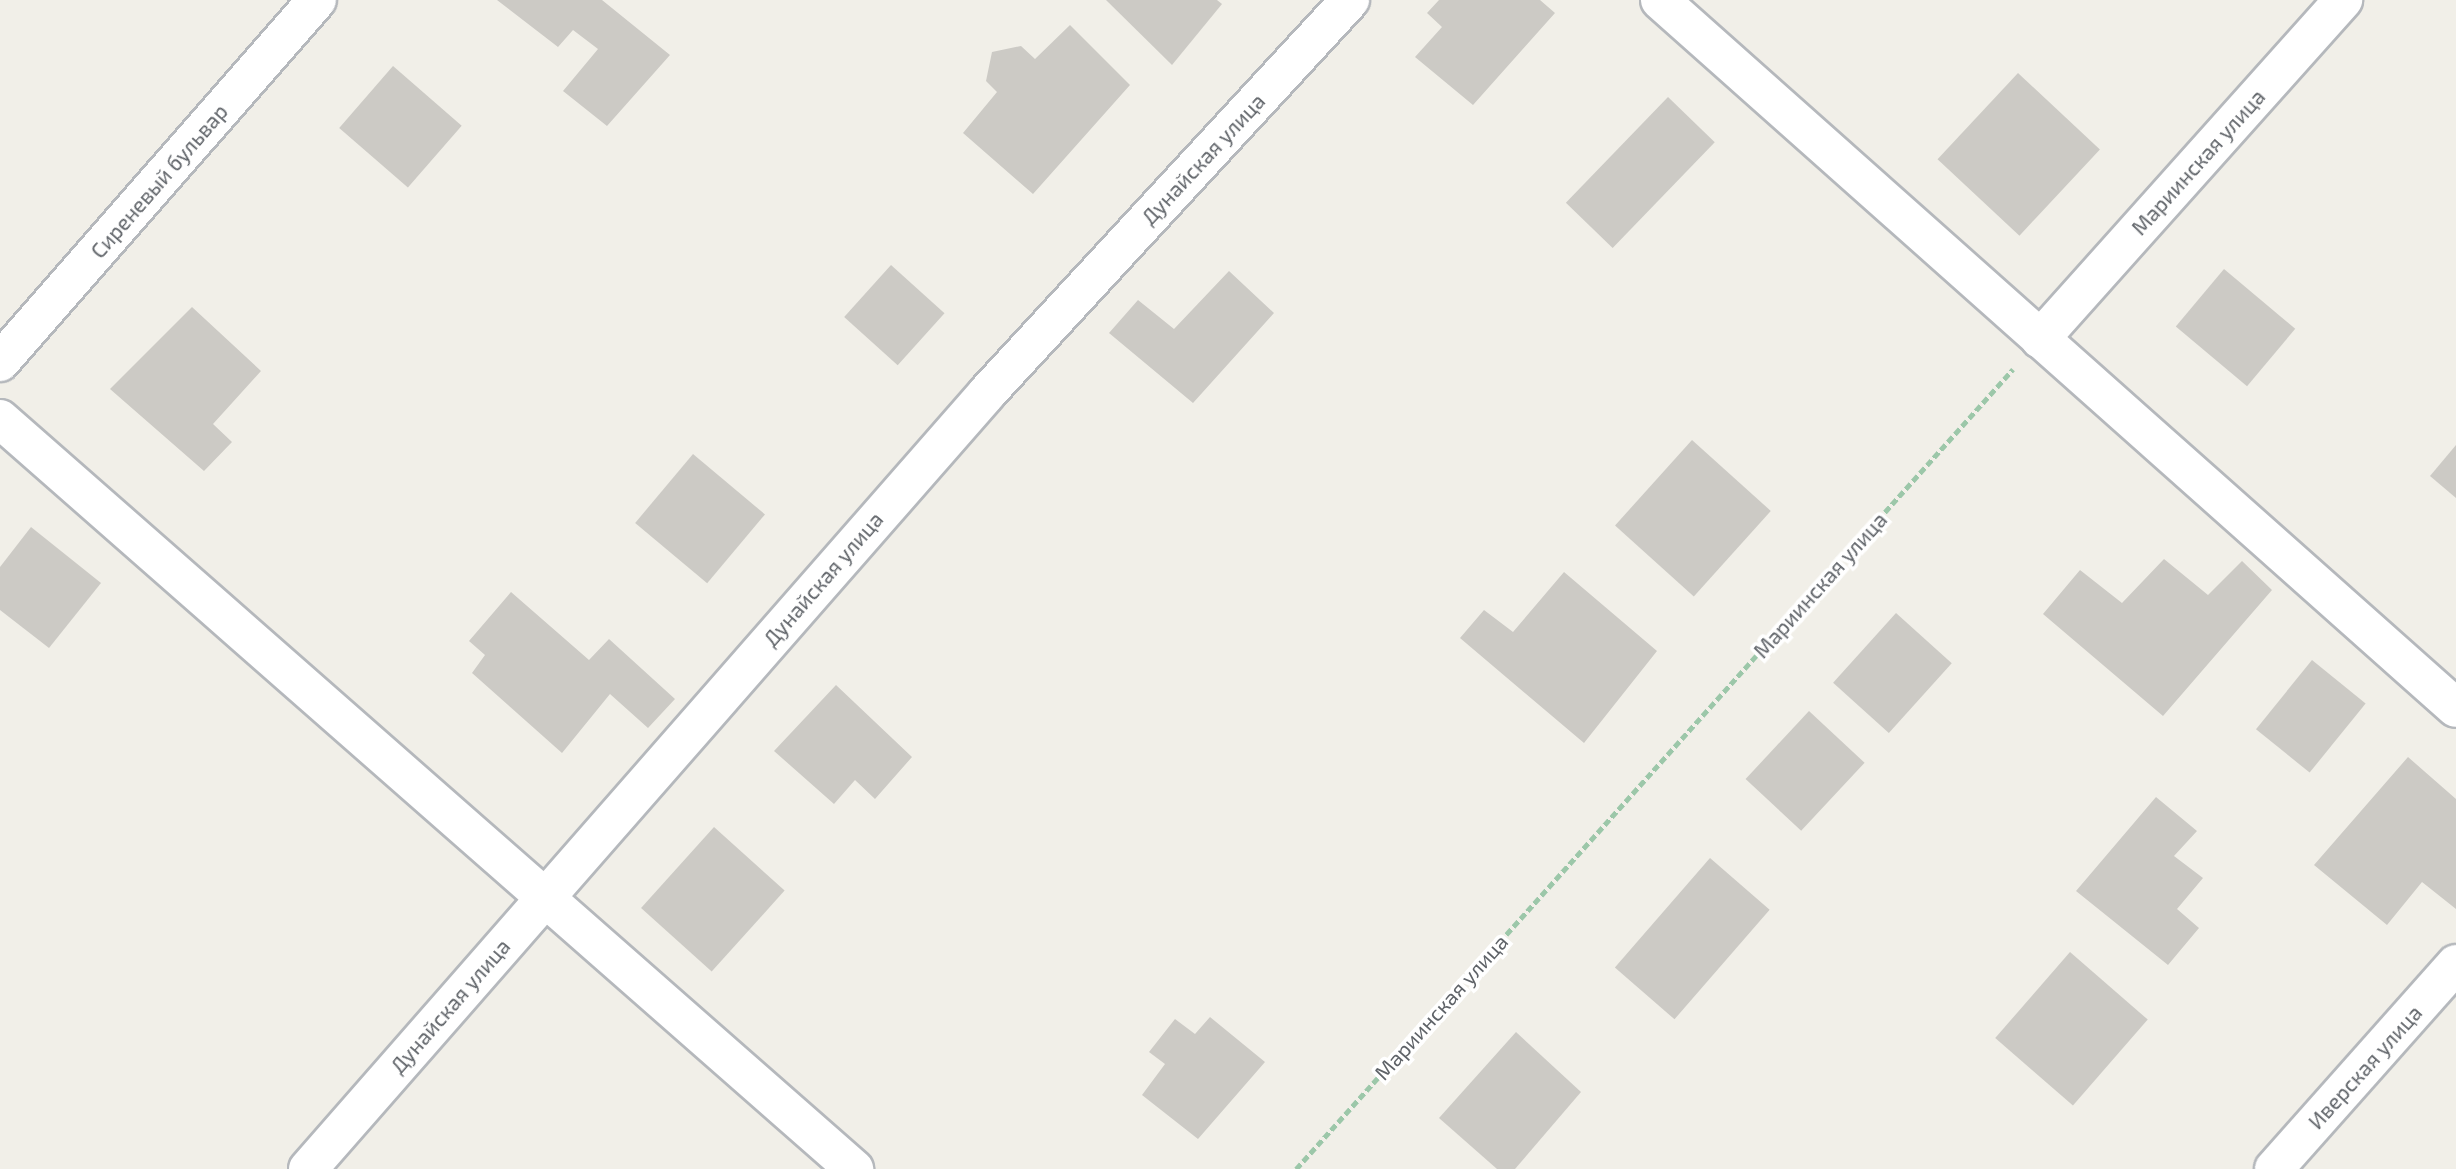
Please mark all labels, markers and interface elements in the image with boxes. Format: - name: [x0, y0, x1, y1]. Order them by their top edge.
- street label: Мариинская улица: [2126, 84, 2270, 240]
- street label: Дунайская улица: [1136, 88, 1270, 230]
- street label: Сиреневый бульвар: [85, 99, 233, 263]
- street label: Дунайская улица: [758, 507, 888, 651]
- street label: Мариинская улица: [1748, 507, 1892, 663]
- street label: Мариинская улица: [1369, 929, 1513, 1085]
- street label: Дунайская улица: [385, 934, 515, 1078]
- street label: Иверская улица: [2303, 1000, 2427, 1134]

